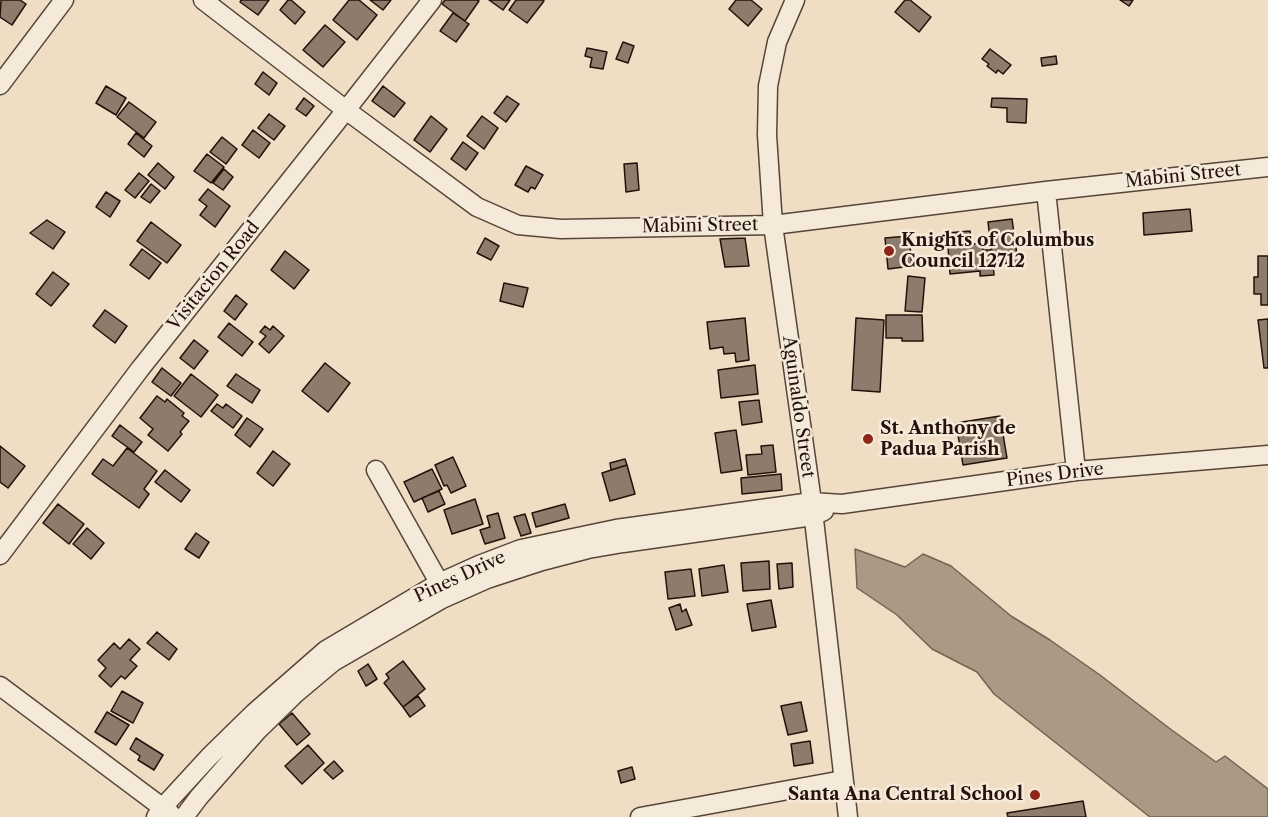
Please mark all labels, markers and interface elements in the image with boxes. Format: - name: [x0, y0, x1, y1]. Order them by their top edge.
- street label: Mabini Street: [1124, 159, 1242, 193]
- street label: Mabini Street: [642, 214, 758, 238]
- street label: Visitacion Road: [163, 217, 265, 335]
- place label: Knights of Columbus Council 12712: [901, 230, 1094, 272]
- marker: Knights of Columbus Council 12712: [882, 244, 896, 258]
- street label: Aguinaldo Street: [777, 335, 819, 479]
- place label: St. Anthony de Padua Parish: [880, 418, 1016, 460]
- marker: St. Anthony de Padua Parish: [861, 432, 875, 446]
- street label: Pines Drive: [1005, 458, 1105, 492]
- street label: Pines Drive: [411, 546, 509, 608]
- place label: Santa Ana Central School: [788, 784, 1023, 806]
- marker: Santa Ana Central School: [1028, 788, 1042, 802]

